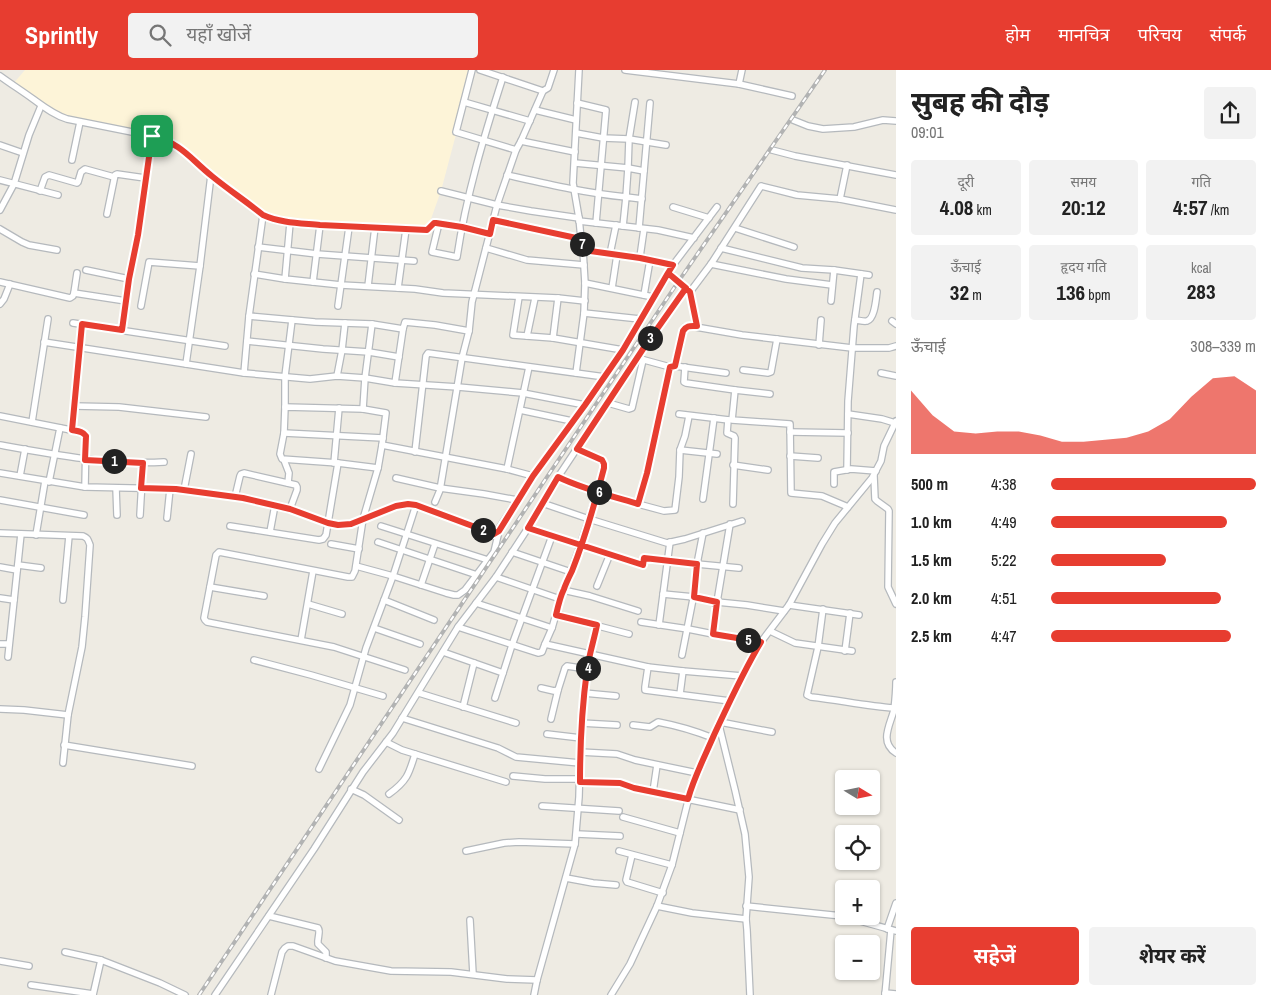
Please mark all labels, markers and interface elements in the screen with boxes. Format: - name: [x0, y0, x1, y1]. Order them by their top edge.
- search box: [128, 13, 478, 58]
- text: Sprintly: [25, 19, 98, 51]
- icon: search: [146, 21, 174, 49]
- text: यहाँ खोजें: [186, 21, 251, 47]
- text: होम: [1005, 22, 1030, 47]
- text: मानचित्र: [1058, 22, 1110, 47]
- text: परिचय: [1138, 22, 1182, 47]
- text: संपर्क: [1210, 22, 1246, 47]
- text: सुबह की दौड़: [911, 83, 1049, 121]
- button: share: [1204, 87, 1256, 139]
- pin: [131, 115, 173, 157]
- text: 09:01: [911, 121, 944, 143]
- icon: arrive: [138, 122, 166, 150]
- text: दूरी: [957, 173, 974, 191]
- text: समय: [1071, 173, 1096, 191]
- text: गति: [1191, 173, 1211, 191]
- text: 4.08: [940, 193, 973, 222]
- text: 20:12: [1061, 193, 1106, 222]
- text: 4:57: [1173, 193, 1208, 222]
- text: km: [973, 201, 992, 219]
- text: /km: [1208, 201, 1229, 219]
- pin: 7: [570, 232, 594, 256]
- text: 7: [579, 235, 586, 253]
- text: ऊँचाई: [951, 258, 981, 276]
- text: हृदय गति: [1061, 258, 1106, 276]
- text: kcal: [1191, 259, 1211, 277]
- text: 283: [1187, 277, 1216, 306]
- text: 32: [950, 278, 969, 307]
- text: 136: [1056, 278, 1085, 307]
- text: m: [969, 286, 982, 304]
- text: bpm: [1085, 286, 1111, 304]
- pin: 3: [638, 326, 662, 350]
- text: 3: [647, 329, 654, 347]
- text: ऊँचाई: [911, 335, 946, 357]
- text: 308–339 m: [1190, 335, 1256, 357]
- pin: 1: [102, 448, 126, 474]
- text: 1: [111, 452, 118, 470]
- text: 500 m: [911, 473, 948, 495]
- text: 4:38: [991, 473, 1017, 495]
- pin: 6: [586, 480, 612, 504]
- text: 6: [596, 483, 603, 501]
- text: 1.0 km: [911, 511, 952, 533]
- text: 4:49: [991, 511, 1017, 533]
- pin: 2: [470, 518, 496, 542]
- text: 2: [480, 521, 487, 539]
- text: 1.5 km: [911, 549, 952, 571]
- text: 5:22: [991, 549, 1017, 571]
- text: 2.0 km: [911, 587, 952, 609]
- text: 4:51: [991, 587, 1017, 609]
- text: 2.5 km: [911, 625, 952, 647]
- text: 4:47: [991, 625, 1017, 647]
- pin: 5: [736, 628, 760, 652]
- text: 5: [745, 631, 752, 649]
- pin: 4: [576, 656, 600, 680]
- text: 4: [585, 659, 592, 677]
- north arrow: [835, 770, 880, 815]
- map controls: [835, 770, 880, 980]
- button: locate: [835, 825, 880, 870]
- button: +: [835, 880, 880, 925]
- button: सहेजें: [911, 927, 1079, 985]
- button: शेयर करें: [1089, 927, 1256, 985]
- button: −: [835, 935, 880, 980]

